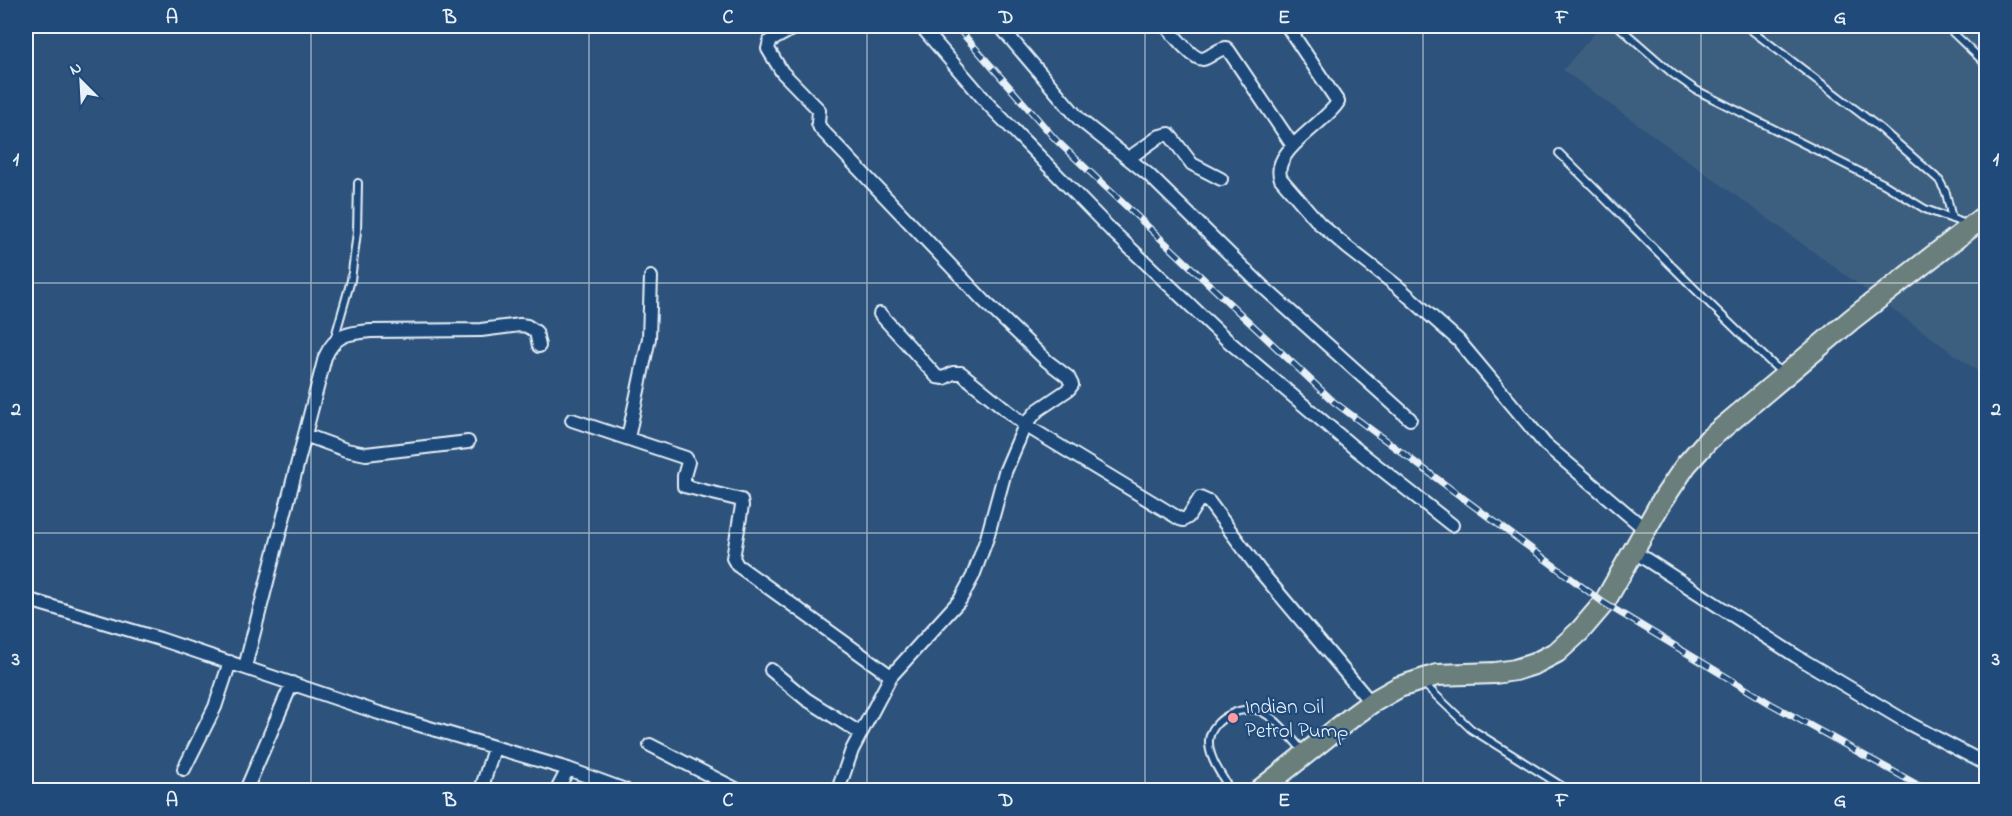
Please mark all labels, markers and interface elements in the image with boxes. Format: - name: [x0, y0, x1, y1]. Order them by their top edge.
- text: A: [166, 4, 178, 33]
- text: B: [442, 4, 457, 33]
- text: C: [723, 4, 734, 33]
- text: D: [998, 4, 1013, 33]
- text: E: [1278, 4, 1290, 33]
- text: F: [1555, 4, 1569, 33]
- text: G: [1834, 4, 1847, 33]
- north arrow: [51, 51, 111, 111]
- text: N: [66, 56, 86, 82]
- text: 1: [13, 146, 20, 175]
- text: 1: [1993, 146, 2000, 175]
- text: 2: [10, 396, 21, 425]
- text: 2: [1990, 396, 2001, 425]
- text: 3: [11, 646, 20, 675]
- text: 3: [1991, 646, 2000, 675]
- place label: Indian Oil Petrol Pump: [1245, 693, 1349, 747]
- marker: Indian Oil Petrol Pump: [1226, 711, 1240, 725]
- text: A: [166, 787, 178, 816]
- text: B: [442, 787, 457, 816]
- text: C: [723, 787, 734, 816]
- text: D: [998, 787, 1013, 816]
- text: E: [1278, 787, 1290, 816]
- text: F: [1555, 787, 1569, 816]
- text: G: [1834, 787, 1847, 816]

